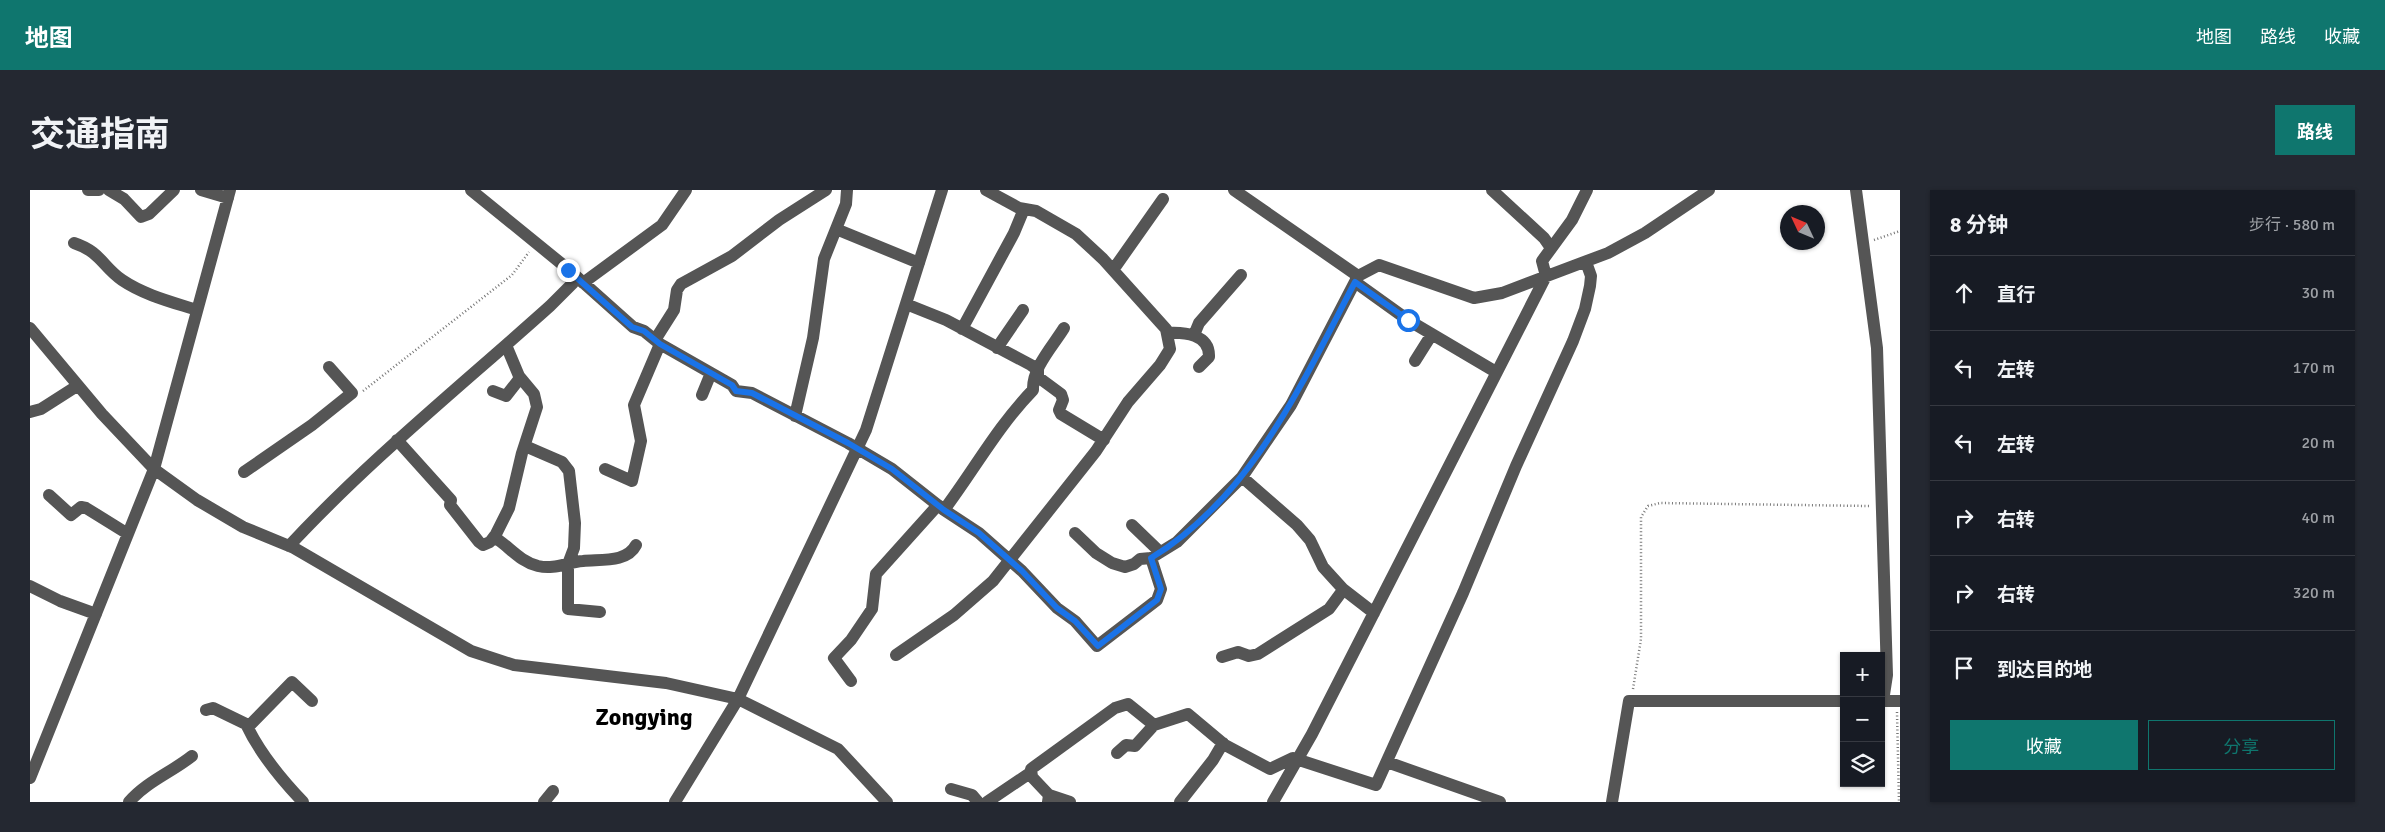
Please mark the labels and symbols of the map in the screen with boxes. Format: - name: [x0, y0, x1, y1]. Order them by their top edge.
- north arrow: [1780, 205, 1825, 250]
- route end: [557, 259, 580, 282]
- route start: [1397, 309, 1420, 332]
- district label: Zongying: [595, 702, 693, 732]

